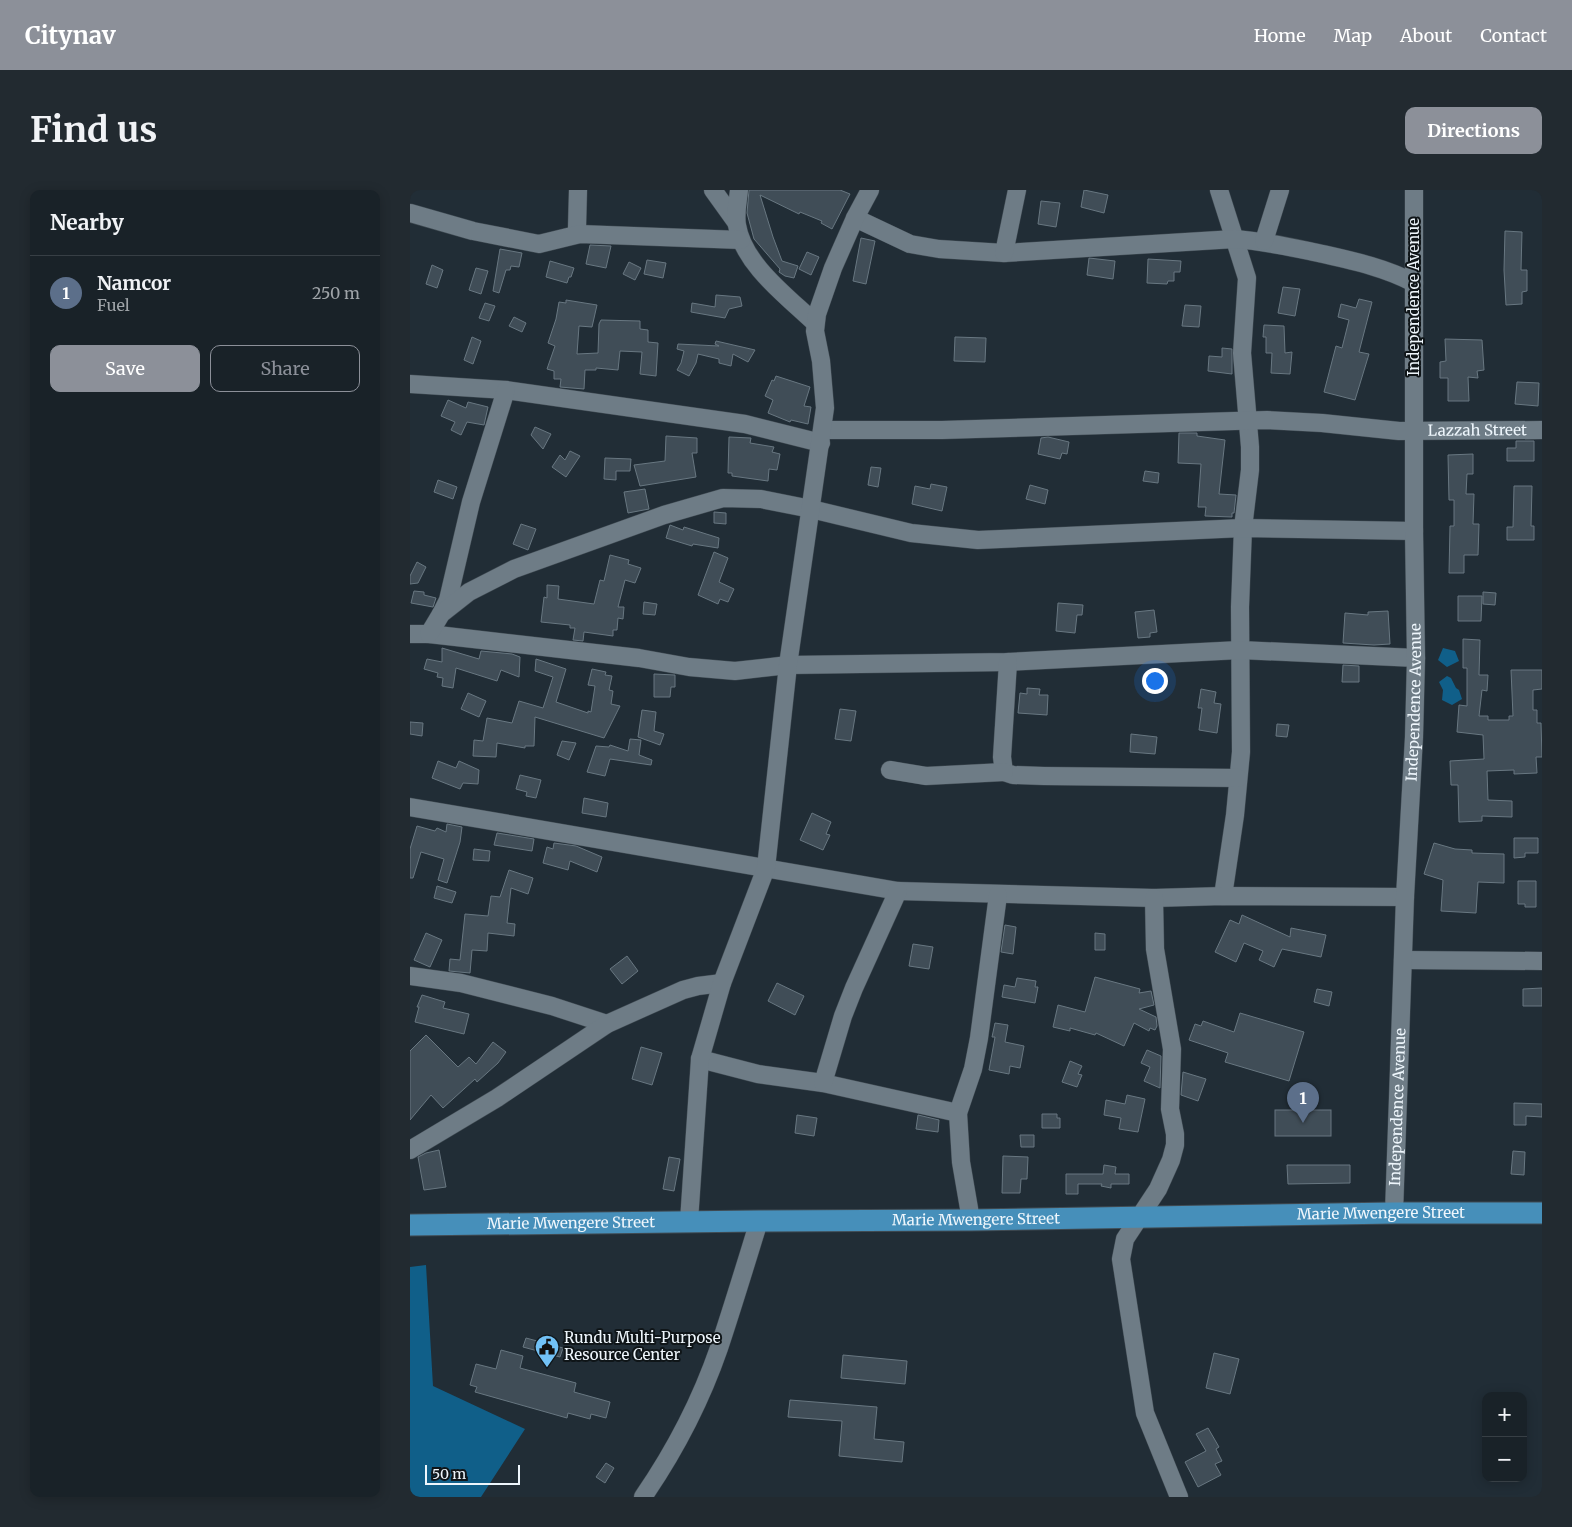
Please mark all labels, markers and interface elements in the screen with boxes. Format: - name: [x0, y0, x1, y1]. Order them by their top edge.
- text: Citynav: [25, 20, 116, 51]
- text: Home: [1254, 24, 1306, 47]
- text: Map: [1334, 24, 1372, 47]
- text: About: [1400, 24, 1452, 47]
- text: Contact: [1480, 24, 1547, 47]
- button: Directions: [1405, 107, 1542, 154]
- text: Find us: [30, 108, 157, 152]
- text: Nearby: [50, 209, 124, 236]
- street label: Independence Avenue: [1404, 218, 1423, 376]
- text: Namcor: [97, 271, 171, 295]
- text: 1: [62, 283, 70, 303]
- text: 250 m: [312, 283, 360, 303]
- text: Fuel: [97, 295, 130, 315]
- button: Save: [50, 345, 200, 392]
- button: Share: [210, 345, 360, 392]
- street label: Lazzah Street: [1428, 420, 1527, 440]
- street label: Independence Avenue: [1402, 623, 1425, 782]
- your location: [1142, 668, 1168, 694]
- street label: Independence Avenue: [1385, 1027, 1409, 1186]
- pin: 1: [1287, 1082, 1319, 1123]
- street label: Marie Mwengere Street: [1297, 1203, 1465, 1224]
- street label: Marie Mwengere Street: [892, 1209, 1060, 1229]
- street label: Marie Mwengere Street: [487, 1212, 655, 1233]
- place label: Rundu Multi-Purpose Resource Center: [564, 1328, 721, 1364]
- public building icon: Rundu Multi-Purpose Resource Center: [534, 1334, 560, 1368]
- map controls: [1482, 1392, 1527, 1482]
- button: +: [1482, 1392, 1527, 1437]
- button: −: [1482, 1437, 1527, 1482]
- scale bar: [425, 1462, 520, 1485]
- text: 50 m: [432, 1465, 466, 1483]

